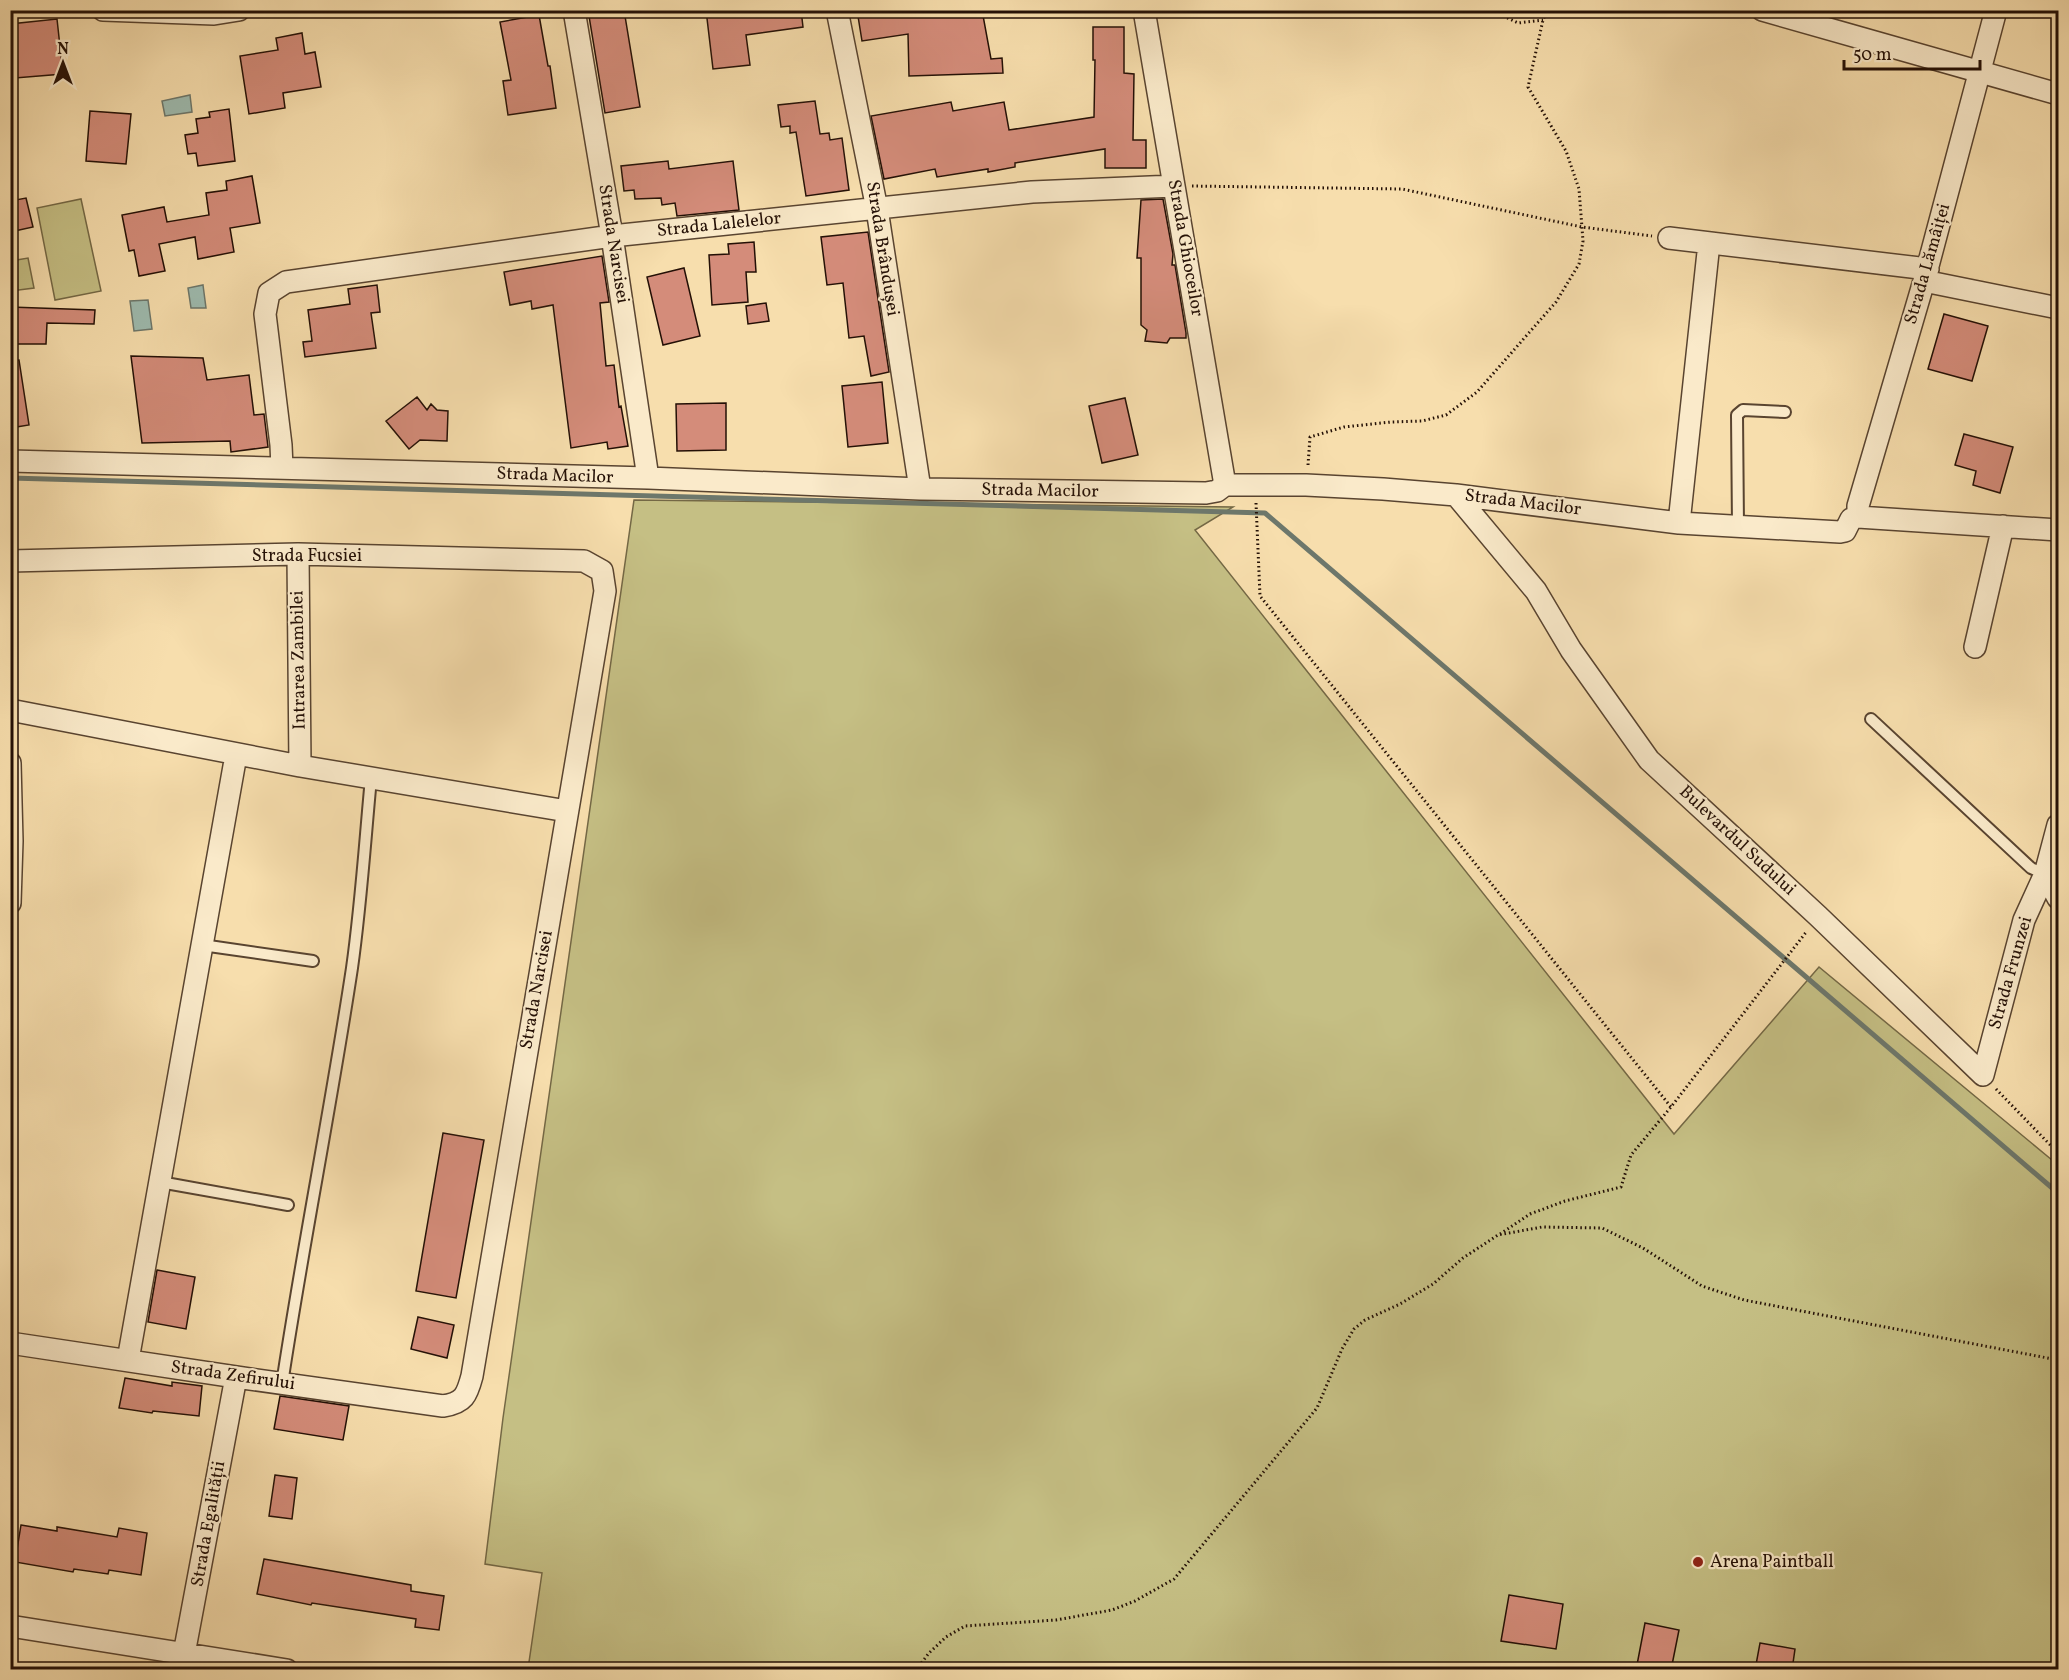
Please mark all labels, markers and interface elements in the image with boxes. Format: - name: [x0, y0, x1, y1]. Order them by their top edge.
- north arrow: [33, 33, 93, 93]
- scale bar: [1844, 33, 1980, 71]
- text: N: [57, 39, 69, 61]
- text: 50 m: [1853, 43, 1892, 68]
- street label: Strada Ghioceilor: [1161, 177, 1209, 319]
- street label: Strada Brândușei: [859, 180, 905, 318]
- street label: Strada Narcisei: [591, 183, 635, 305]
- street label: Strada Lămâiței: [1899, 201, 1957, 327]
- street label: Strada Lalelelor: [656, 206, 783, 244]
- street label: Strada Macilor: [496, 461, 614, 491]
- street label: Strada Macilor: [981, 477, 1099, 505]
- street label: Strada Macilor: [1463, 483, 1583, 523]
- street label: Strada Fucsiei: [252, 544, 362, 569]
- street label: Intrarea Zambilei: [285, 590, 313, 730]
- street label: Bulevardul Sudului: [1673, 780, 1801, 902]
- street label: Strada Frunzei: [1983, 914, 2039, 1032]
- street label: Strada Narcisei: [514, 929, 560, 1051]
- street label: Strada Zefirului: [169, 1355, 297, 1397]
- street label: Strada Egalității: [186, 1459, 232, 1589]
- place label: Arena Paintball: [1710, 1550, 1834, 1575]
- marker: Arena Paintball: [1691, 1555, 1705, 1569]

